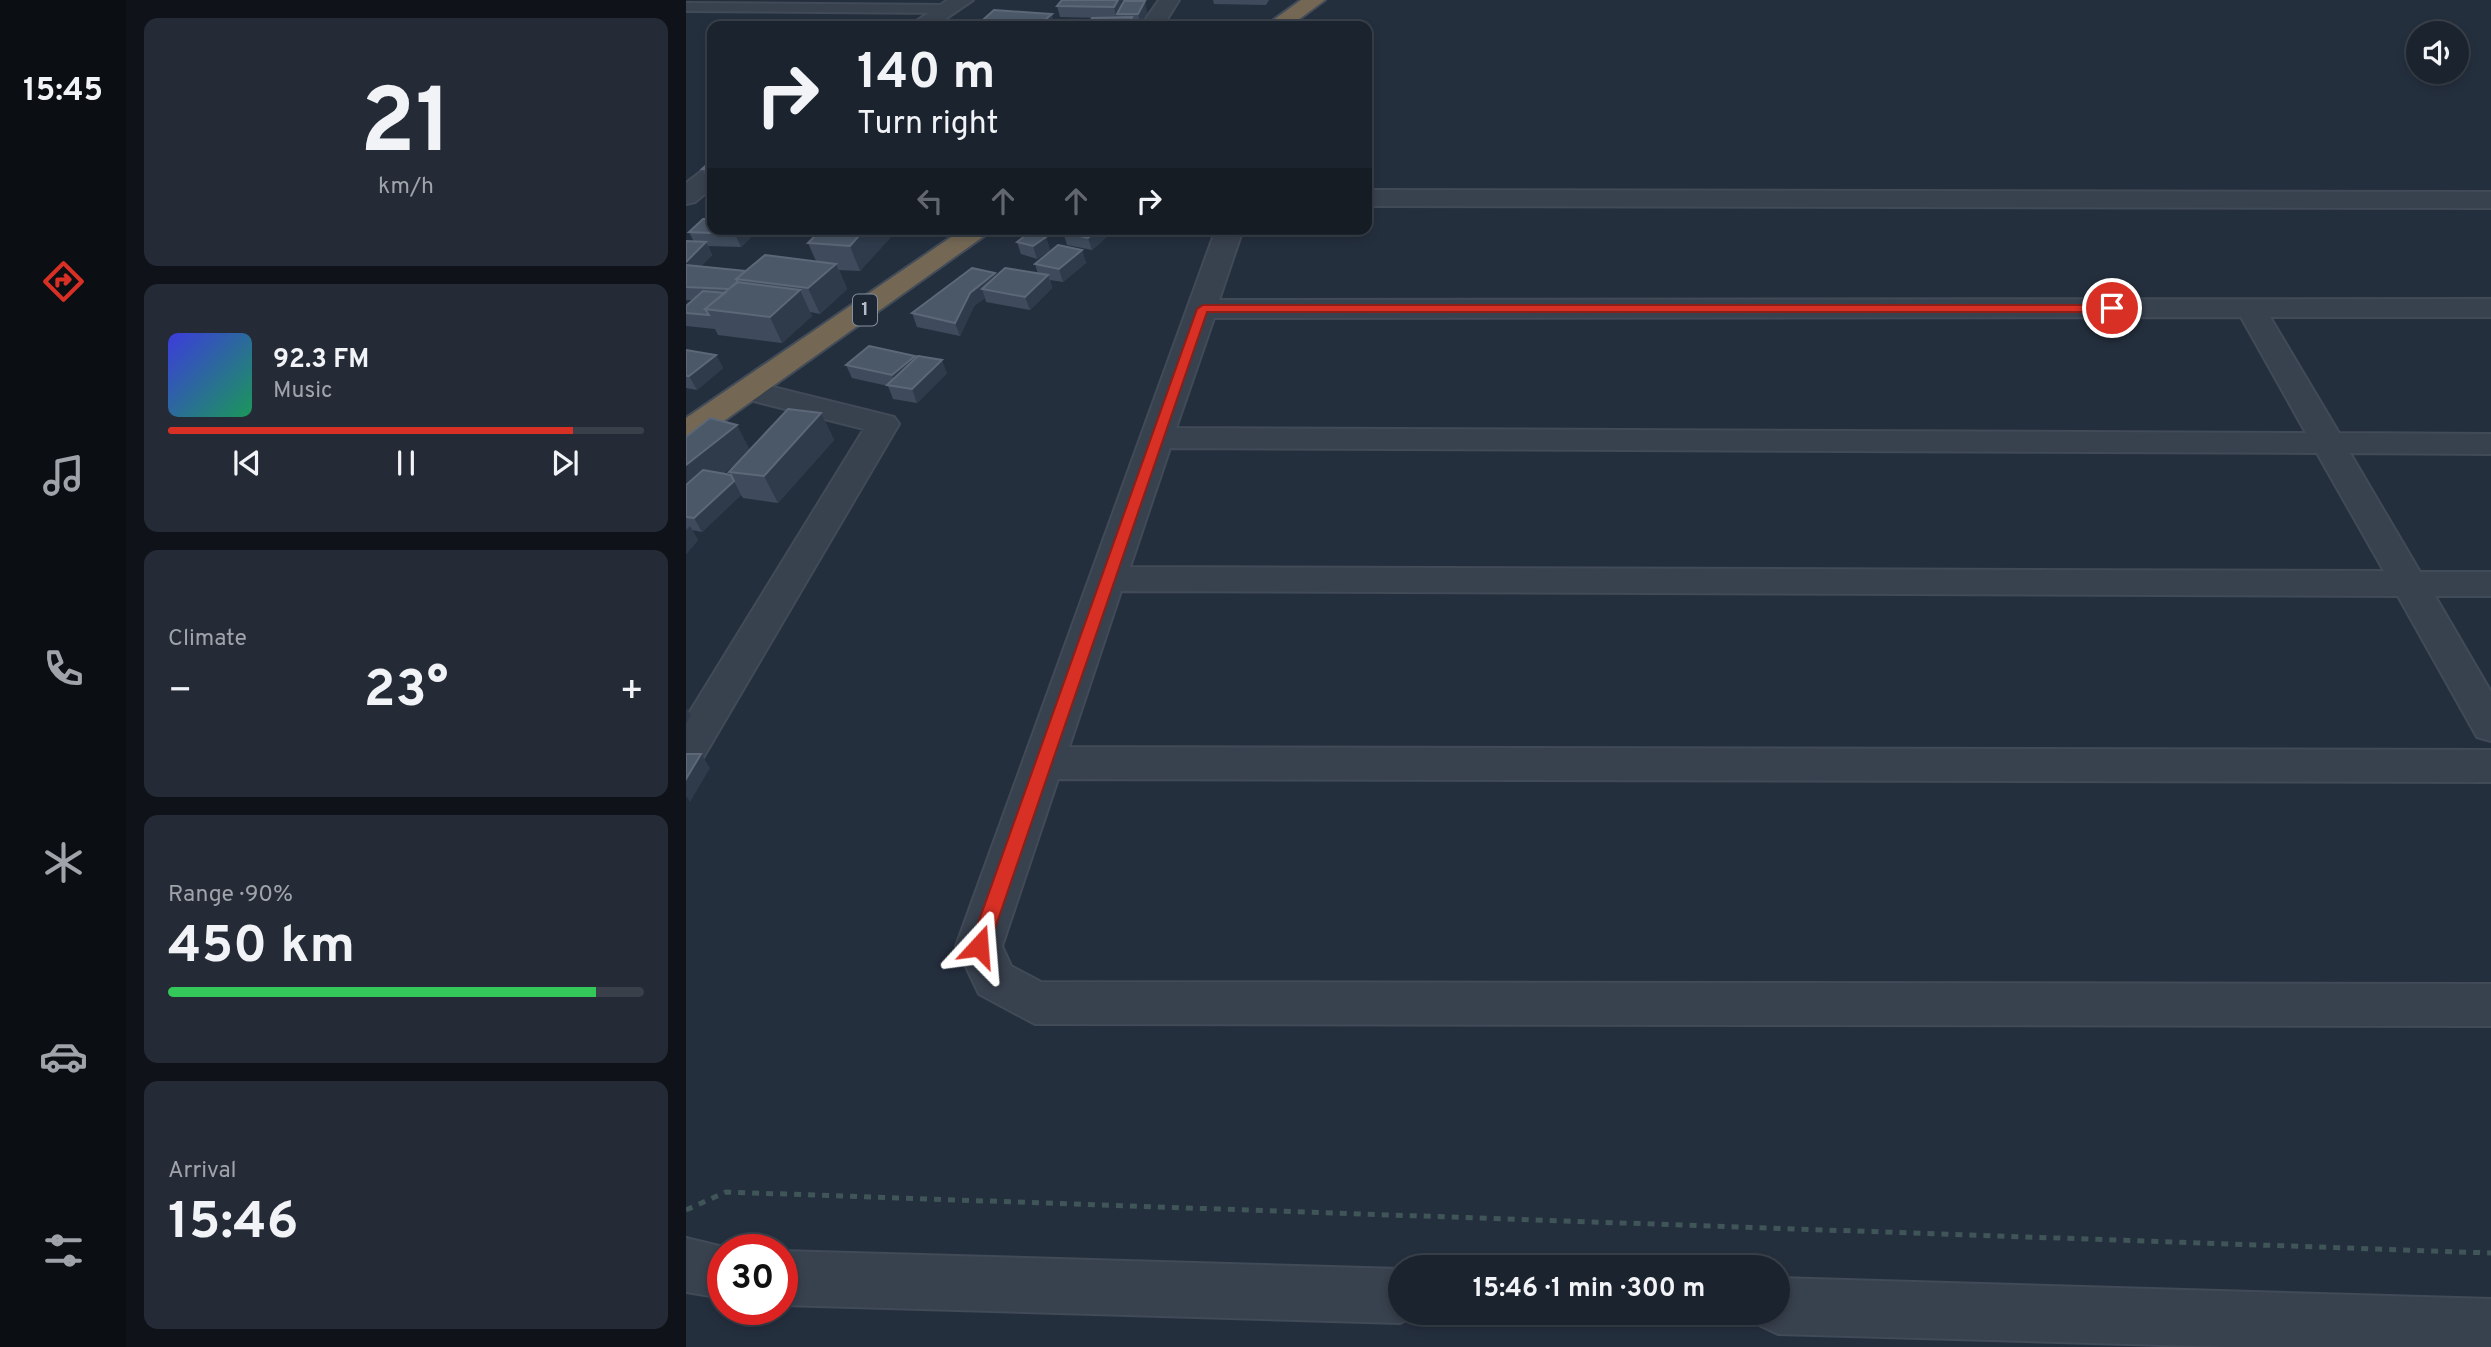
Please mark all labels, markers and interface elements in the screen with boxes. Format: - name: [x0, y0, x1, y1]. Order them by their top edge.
- map controls: [2406, 21, 2469, 84]
- button: sound: [2406, 21, 2469, 84]
- text: 140 m: [857, 44, 996, 106]
- icon: right: [742, 49, 833, 140]
- text: 21: [360, 70, 452, 185]
- text: 15:45: [23, 72, 103, 112]
- text: Turn right: [857, 105, 999, 145]
- text: km/h: [378, 173, 434, 202]
- icon: left: [911, 182, 949, 220]
- icon: ahead: [984, 182, 1022, 220]
- icon: ahead: [1057, 182, 1095, 220]
- icon: right: [1130, 182, 1168, 220]
- icon: directions: [39, 257, 88, 306]
- pin: [2082, 278, 2142, 338]
- icon: arrive: [2093, 289, 2131, 327]
- road number: 1: [853, 294, 877, 326]
- text: 92.3 FM: [273, 344, 369, 377]
- text: Music: [273, 377, 333, 406]
- icon: previous: [228, 444, 266, 482]
- icon: pause: [387, 444, 425, 482]
- icon: next: [546, 444, 584, 482]
- icon: music: [39, 451, 88, 500]
- text: Climate: [168, 625, 247, 654]
- icon: phone: [39, 644, 88, 693]
- text: 23°: [364, 659, 448, 725]
- text: −: [168, 668, 193, 717]
- text: +: [619, 668, 644, 717]
- icon: climate: [39, 838, 88, 887]
- text: Range · 90%: [168, 881, 293, 910]
- position arrow: [942, 909, 1016, 983]
- text: 450 km: [168, 915, 355, 981]
- icon: car: [39, 1032, 88, 1081]
- text: Arrival: [168, 1157, 237, 1186]
- text: 15:46: [168, 1191, 299, 1257]
- icon: filters: [39, 1226, 88, 1275]
- speed limit sign: 30: [707, 1234, 798, 1325]
- text: 15:46 · 1 min · 300 m: [1473, 1273, 1705, 1306]

